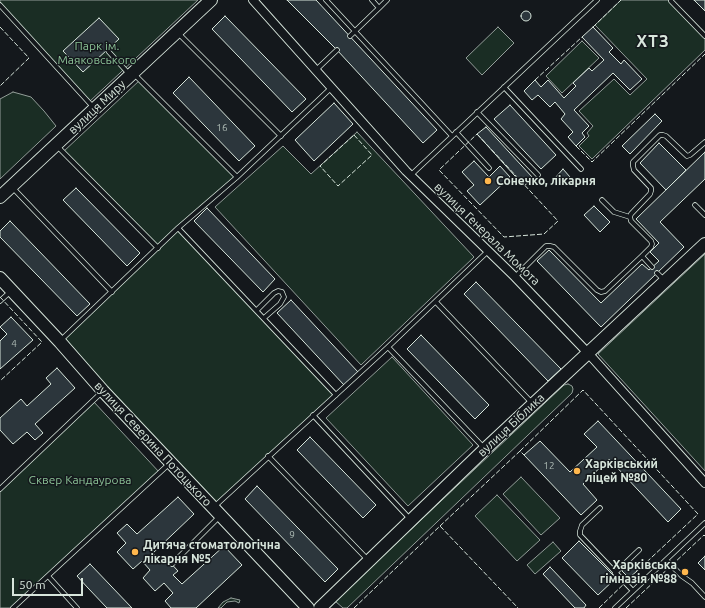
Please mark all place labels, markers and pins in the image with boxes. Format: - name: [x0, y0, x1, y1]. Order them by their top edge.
- place label: Сонечко, лікарня: [496, 174, 596, 188]
- marker: Сонечко, лікарня: [483, 176, 493, 186]
- place label: Харківський ліцей №80: [585, 457, 658, 485]
- marker: Харківський ліцей №80: [572, 466, 582, 476]
- place label: Дитяча стоматологiчна лiкарня №5: [143, 538, 280, 566]
- marker: Дитяча стоматологiчна лiкарня №5: [130, 547, 140, 557]
- place label: Харківська гімназія №88: [600, 558, 677, 586]
- marker: Харківська гімназія №88: [680, 567, 690, 577]

